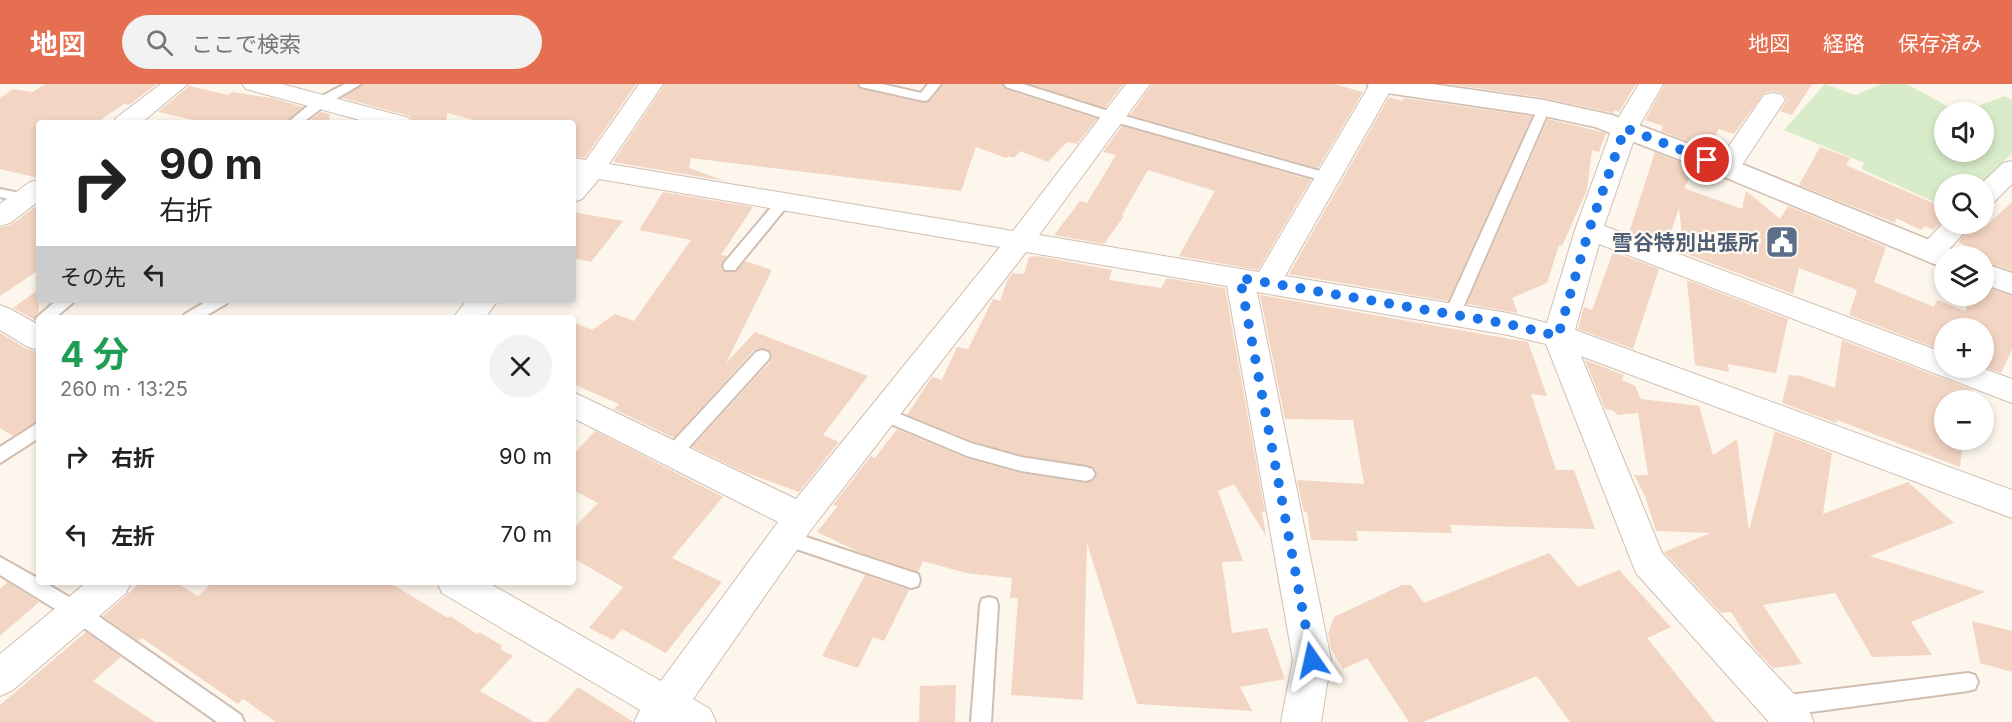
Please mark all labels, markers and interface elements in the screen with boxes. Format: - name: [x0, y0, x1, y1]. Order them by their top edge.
- search box: [122, 15, 542, 69]
- icon: search: [143, 26, 176, 59]
- text: 地図: [30, 27, 86, 61]
- text: ここで検索: [191, 31, 301, 57]
- text: 地図: [1748, 31, 1790, 56]
- text: 経路: [1823, 31, 1865, 56]
- text: 保存済み: [1898, 31, 1982, 56]
- map controls: [1934, 102, 1994, 450]
- button: sound: [1934, 102, 1994, 162]
- pin: [1681, 134, 1732, 185]
- text: 90 m: [159, 138, 263, 189]
- icon: arrive: [1690, 143, 1723, 176]
- icon: right: [60, 144, 138, 222]
- button: search: [1934, 174, 1994, 234]
- text: 右折: [159, 194, 213, 227]
- public building icon: 雪谷特別出張所: [1764, 224, 1800, 260]
- place label: 雪谷特別出張所: [1612, 230, 1759, 255]
- button: layers: [1934, 246, 1994, 306]
- icon: left: [138, 258, 171, 291]
- text: その先: [60, 264, 126, 290]
- button: +: [1934, 318, 1994, 378]
- text: 4 分: [60, 332, 129, 376]
- button: close: [489, 335, 552, 398]
- text: 260 m · 13:25: [60, 377, 188, 401]
- button: −: [1934, 390, 1994, 450]
- icon: right: [60, 440, 93, 473]
- text: 90 m: [499, 443, 552, 469]
- text: 右折: [111, 445, 155, 471]
- icon: left: [60, 518, 93, 551]
- text: 70 m: [501, 521, 552, 547]
- text: 左折: [111, 523, 155, 549]
- position arrow: [1280, 628, 1344, 692]

